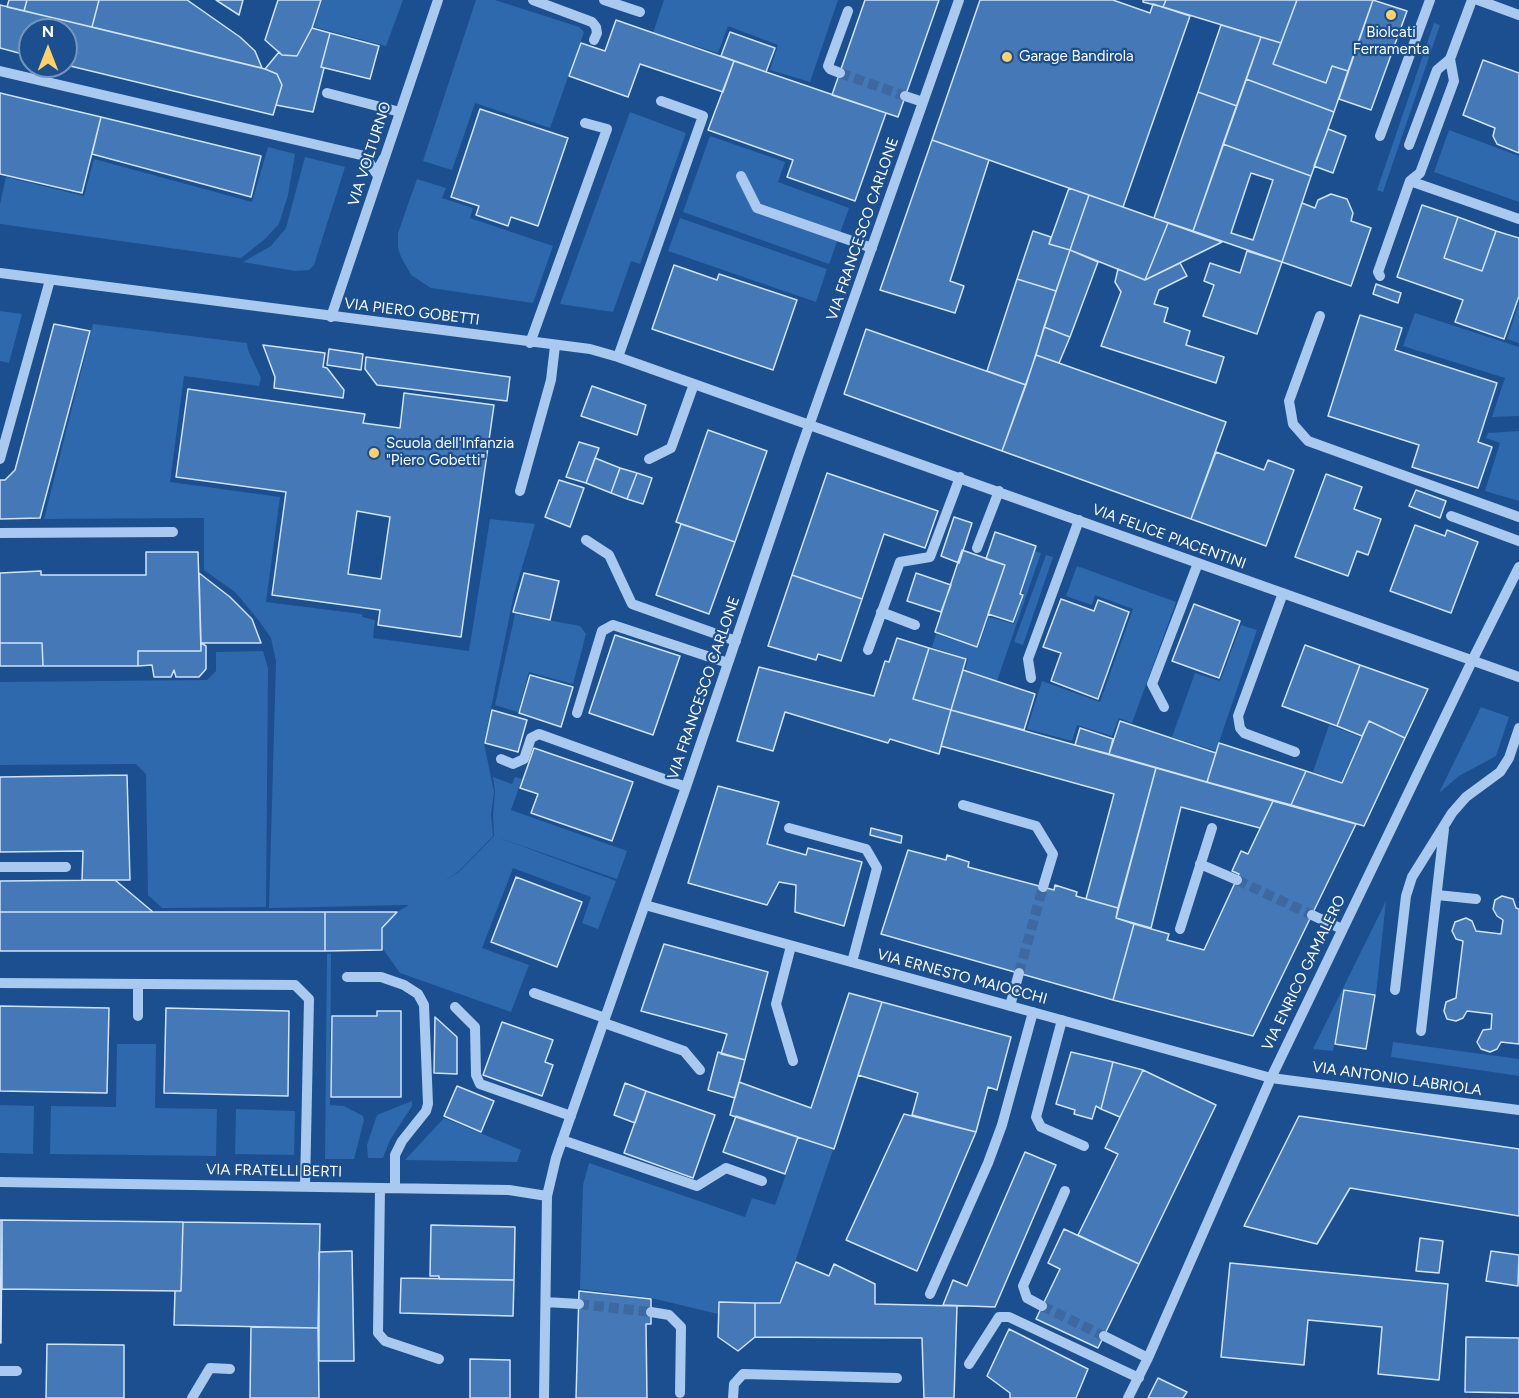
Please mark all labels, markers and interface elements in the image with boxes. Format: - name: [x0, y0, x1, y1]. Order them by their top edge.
- marker: Biolcati Ferramenta: [1384, 8, 1398, 22]
- north arrow: [18, 18, 78, 78]
- text: N: [42, 22, 54, 41]
- place label: Biolcati Ferramenta: [1353, 24, 1429, 59]
- place label: Garage Bandirola: [1019, 48, 1134, 66]
- marker: Garage Bandirola: [1000, 50, 1014, 64]
- street label: VIA VOLTURNO: [345, 100, 395, 208]
- street label: VIA FRANCESCO CARLONE: [823, 135, 903, 323]
- street label: VIA PIERO GOBETTI: [343, 295, 481, 329]
- place label: Scuola dell'Infanzia "Piero Gobetti": [386, 435, 514, 470]
- marker: Scuola dell'Infanzia "Piero Gobetti": [367, 446, 381, 460]
- street label: VIA FELICE PIACENTINI: [1090, 501, 1248, 573]
- street label: VIA FRANCESCO CARLONE: [664, 594, 744, 782]
- street label: VIA ENRICO GAMALERO: [1259, 892, 1349, 1054]
- street label: VIA ERNESTO MAIOCCHI: [875, 946, 1049, 1008]
- street label: VIA ANTONIO LABRIOLA: [1311, 1058, 1483, 1100]
- street label: VIA FRATELLI BERTI: [206, 1161, 342, 1181]

